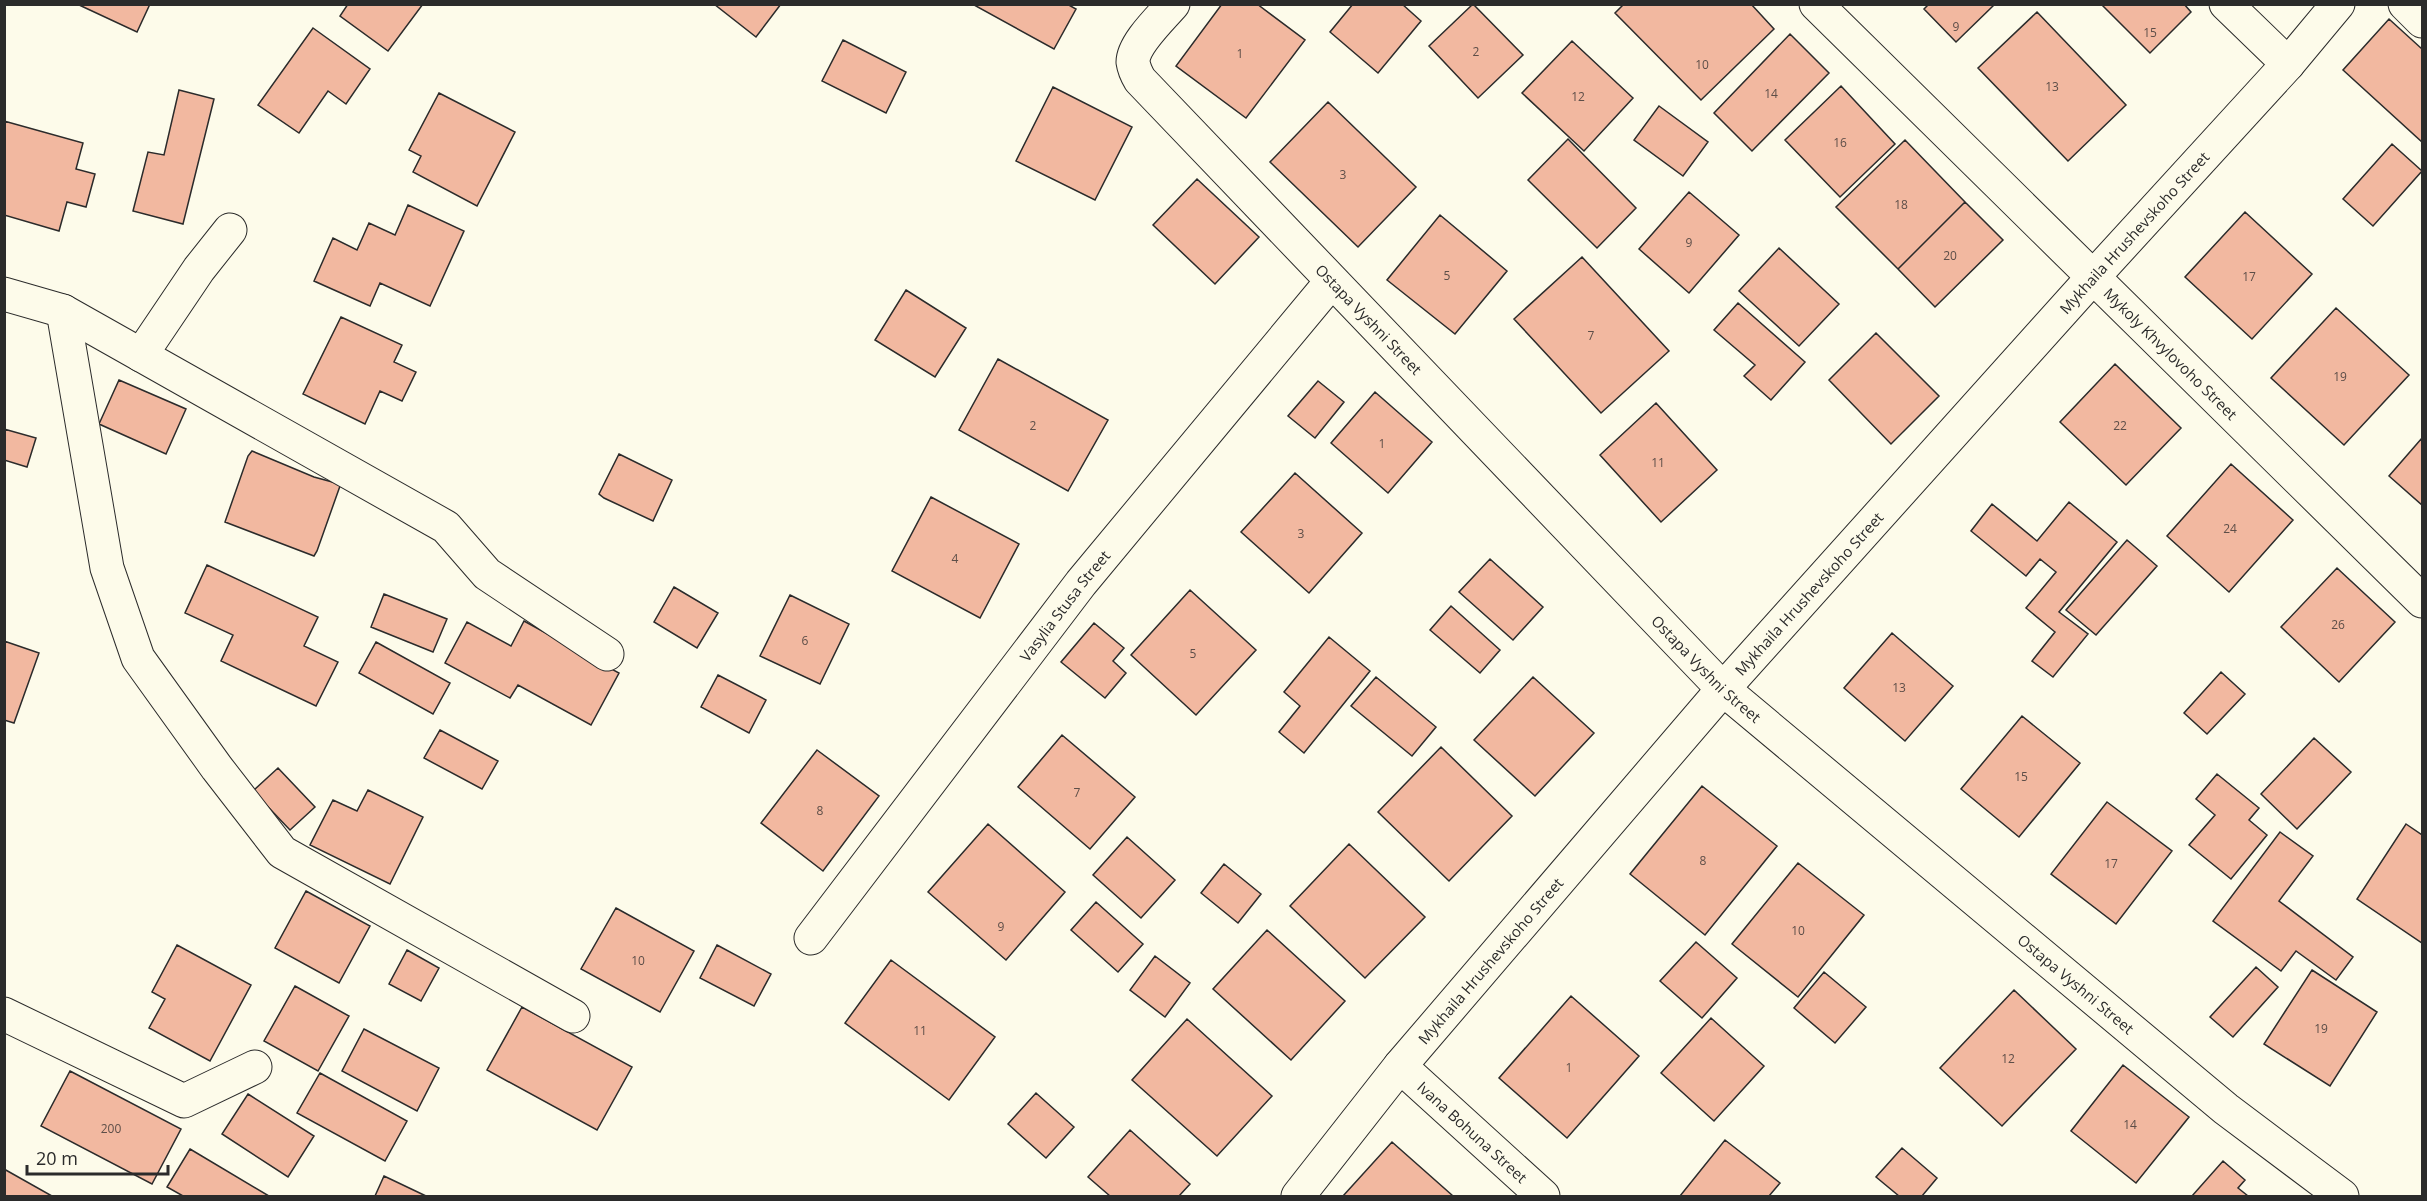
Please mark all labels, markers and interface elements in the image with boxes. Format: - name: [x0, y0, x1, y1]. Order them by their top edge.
- house number: 9: [1953, 18, 1960, 35]
- house number: 15: [2143, 24, 2157, 41]
- house number: 2: [1473, 43, 1480, 60]
- house number: 1: [1237, 45, 1243, 62]
- house number: 10: [1695, 56, 1709, 73]
- house number: 13: [2045, 78, 2059, 95]
- house number: 14: [1764, 85, 1778, 102]
- house number: 12: [1571, 88, 1585, 105]
- house number: 16: [1833, 134, 1847, 151]
- street label: Mykhaila Hrushevskoho Street: [2055, 147, 2213, 318]
- house number: 3: [1340, 166, 1347, 183]
- house number: 18: [1894, 196, 1908, 213]
- house number: 9: [1686, 234, 1693, 251]
- house number: 20: [1943, 247, 1957, 264]
- street label: Ostapa Vyshni Street: [1311, 260, 1426, 379]
- house number: 5: [1444, 267, 1451, 284]
- house number: 17: [2242, 268, 2256, 285]
- street label: Mykoly Khvylovoho Street: [2100, 283, 2242, 424]
- house number: 7: [1588, 327, 1595, 344]
- house number: 19: [2333, 368, 2347, 385]
- house number: 2: [1030, 417, 1037, 434]
- house number: 22: [2113, 417, 2127, 434]
- house number: 1: [1379, 435, 1385, 452]
- house number: 11: [1651, 454, 1665, 471]
- street label: Mykhaila Hrushevskoho Street: [1730, 508, 1887, 680]
- house number: 24: [2223, 520, 2237, 537]
- house number: 3: [1298, 525, 1305, 542]
- street label: Vasylia Stusa Street: [1015, 546, 1114, 665]
- house number: 4: [952, 550, 959, 567]
- street label: Ostapa Vyshni Street: [1647, 611, 1765, 727]
- house number: 26: [2331, 616, 2345, 633]
- house number: 6: [802, 632, 809, 649]
- house number: 5: [1190, 645, 1197, 662]
- house number: 13: [1892, 679, 1906, 696]
- house number: 15: [2014, 768, 2028, 785]
- house number: 7: [1074, 784, 1081, 801]
- house number: 8: [817, 802, 824, 819]
- house number: 8: [1700, 852, 1707, 869]
- house number: 17: [2104, 855, 2118, 872]
- street label: Mykhaila Hrushevskoho Street: [1413, 873, 1567, 1048]
- house number: 9: [998, 918, 1005, 935]
- house number: 10: [1791, 922, 1805, 939]
- street label: Ostapa Vyshni Street: [2014, 929, 2138, 1038]
- house number: 10: [631, 952, 645, 969]
- house number: 19: [2314, 1020, 2328, 1037]
- house number: 11: [913, 1022, 927, 1039]
- house number: 12: [2001, 1050, 2015, 1067]
- house number: 1: [1566, 1059, 1572, 1076]
- street label: Ivana Bohuna Street: [1413, 1077, 1532, 1187]
- house number: 14: [2123, 1116, 2137, 1133]
- house number: 200: [101, 1120, 121, 1137]
- scale bar: [27, 1138, 168, 1176]
- text: 20 m: [36, 1146, 78, 1170]

